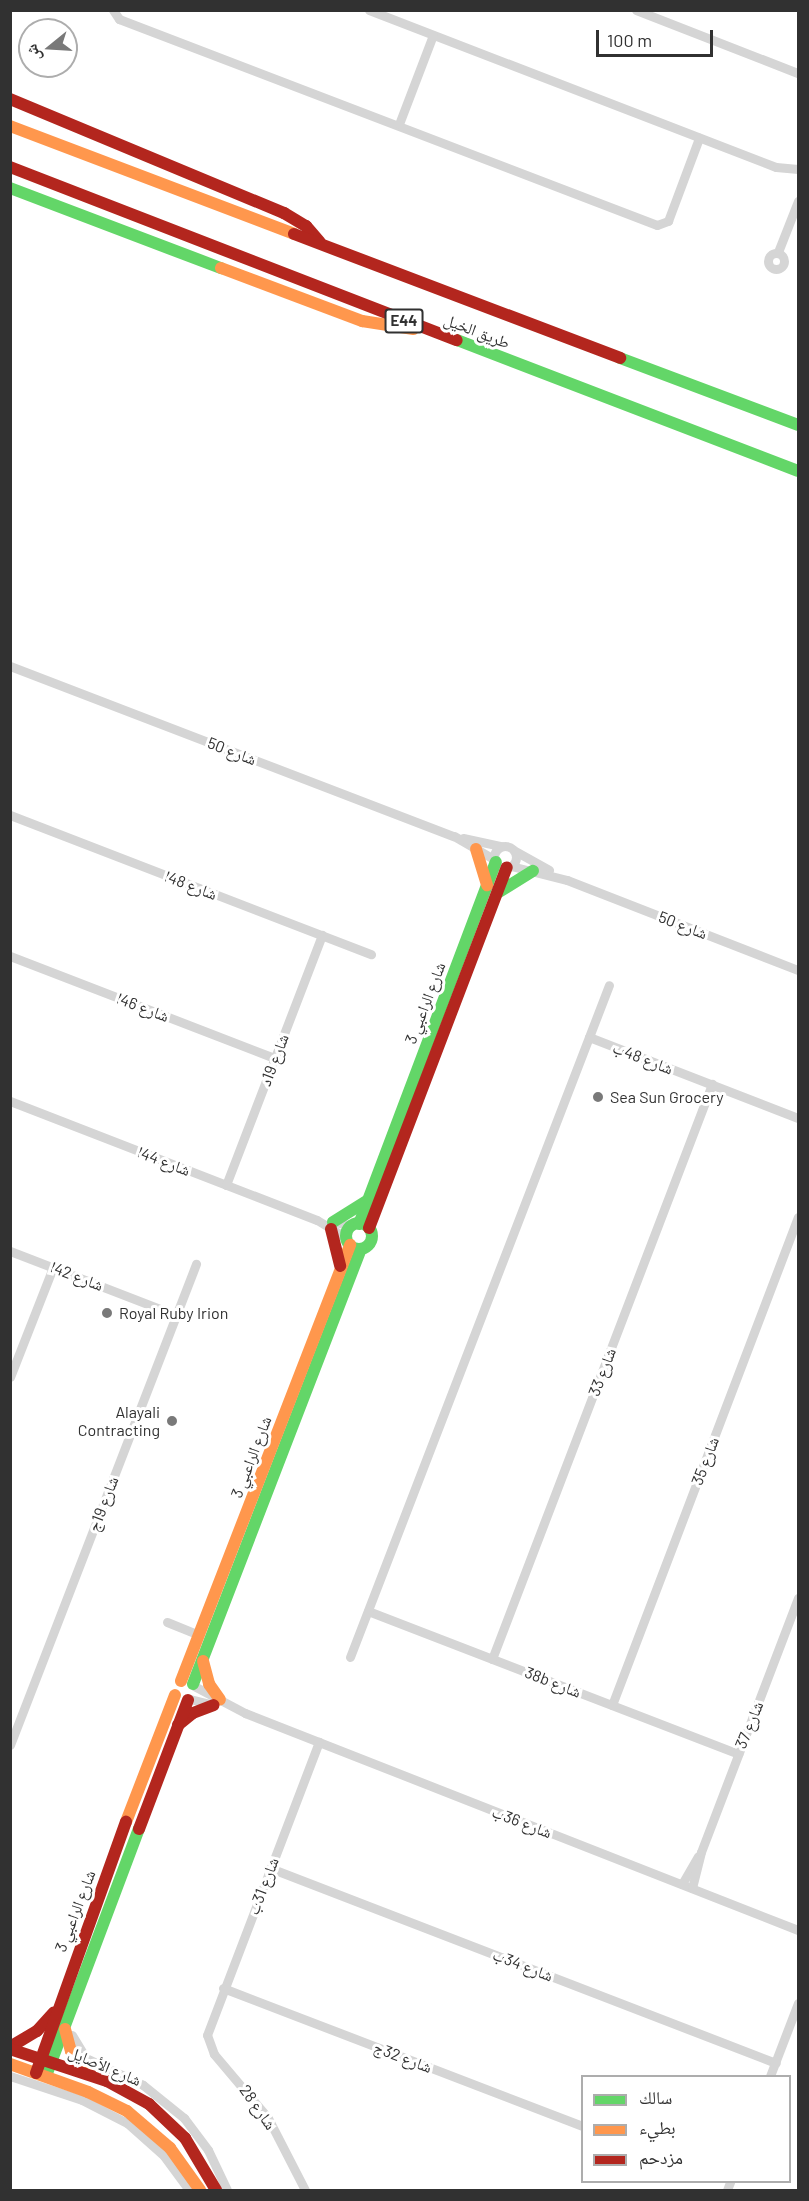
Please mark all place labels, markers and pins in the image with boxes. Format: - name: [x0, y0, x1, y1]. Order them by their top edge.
- place label: Sea Sun Grocery: [610, 1087, 724, 1107]
- marker: Sea Sun Grocery: [591, 1090, 605, 1104]
- place label: Royal Ruby Irion: [119, 1303, 228, 1323]
- marker: Royal Ruby Irion: [100, 1306, 114, 1320]
- place label: Alayali Contracting: [78, 1402, 160, 1440]
- marker: Alayali Contracting: [165, 1414, 179, 1428]

